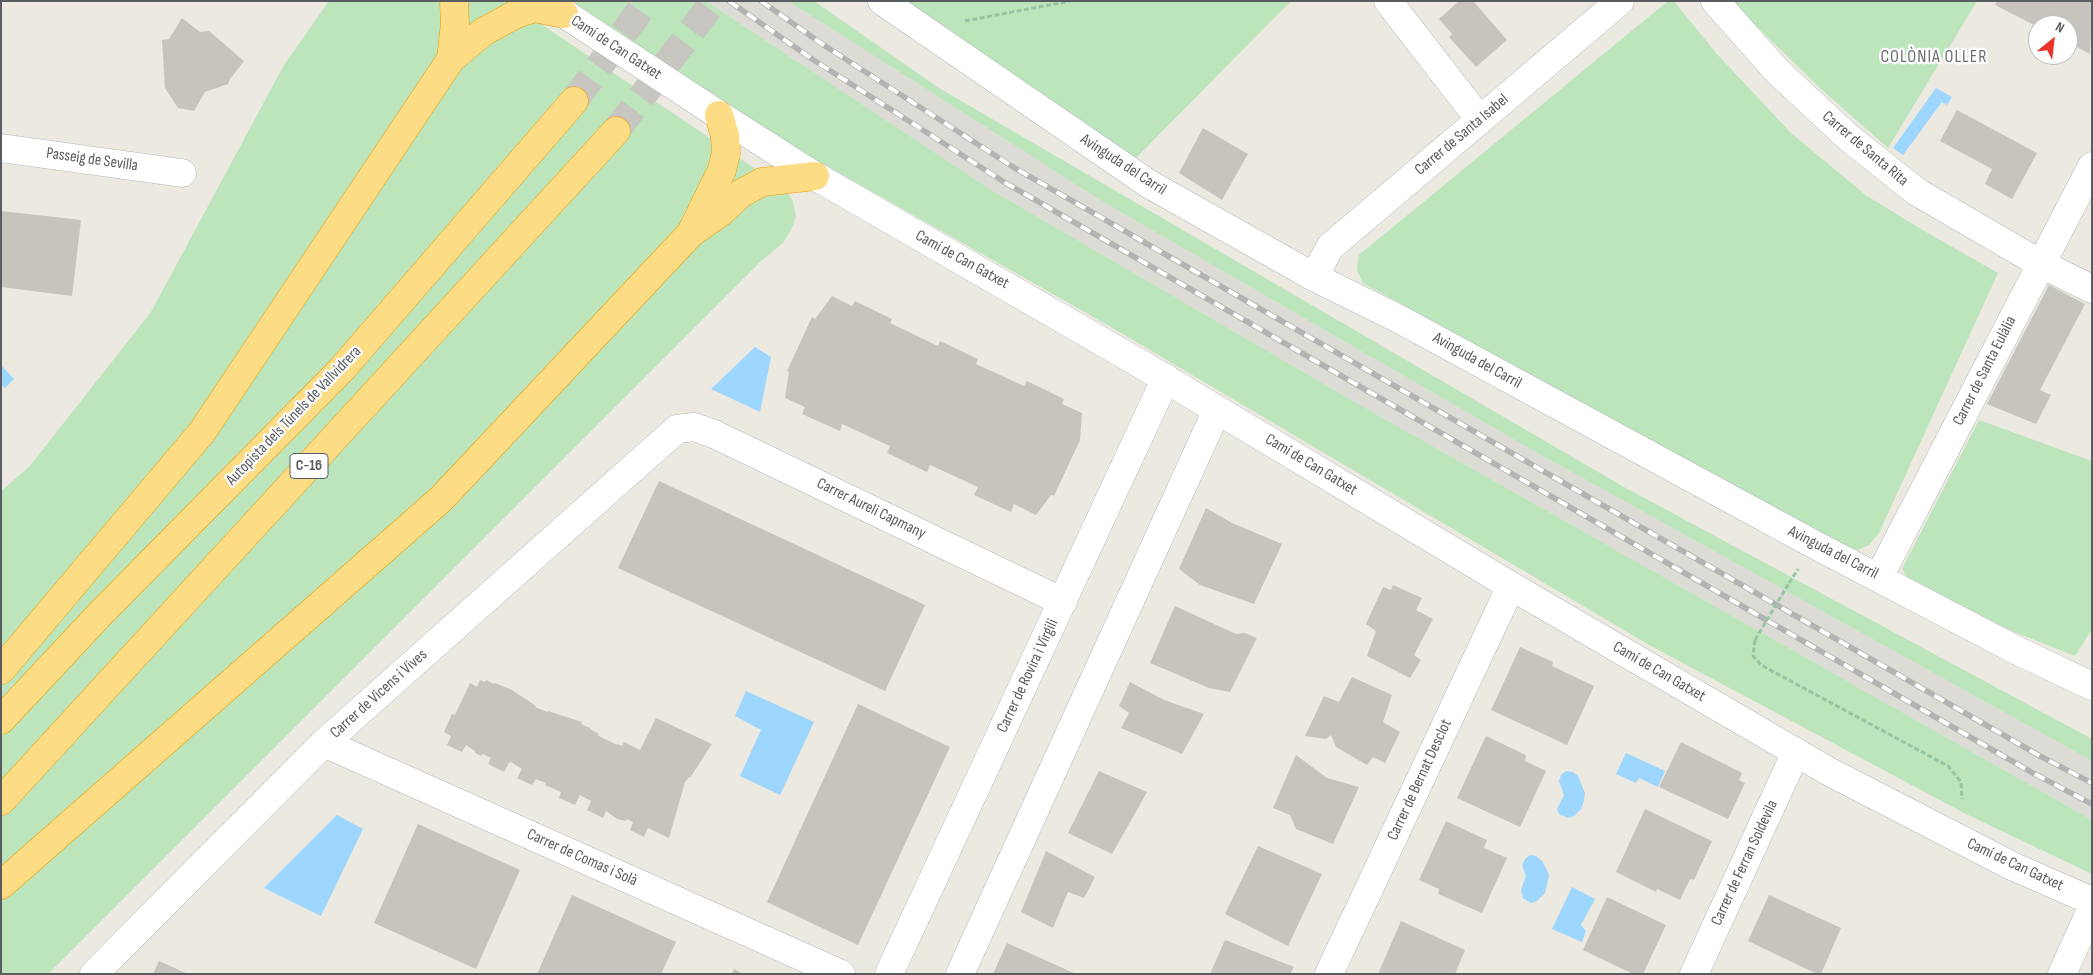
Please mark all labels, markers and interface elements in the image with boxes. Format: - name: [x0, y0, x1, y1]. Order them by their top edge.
- street label: Camí de Can Gatxet: [567, 12, 665, 84]
- north arrow: [2028, 15, 2078, 65]
- text: N: [2053, 18, 2067, 37]
- district label: COLÒNIA OLLER: [1879, 46, 1989, 68]
- street label: Carrer de Santa Isabel: [1411, 90, 1513, 180]
- street label: Carrer de Santa Rita: [1818, 107, 1912, 191]
- street label: Avinguda del Carril: [1076, 130, 1170, 200]
- street label: Passeig de Sevilla: [45, 144, 139, 176]
- street label: Camí de Can Gatxet: [912, 226, 1012, 294]
- street label: Carrer de Santa Eulàlia: [1949, 313, 2021, 429]
- street label: Avinguda del Carril: [1429, 329, 1525, 393]
- street label: Autopista dels Túnels de Vallvidrera: [222, 342, 366, 490]
- street label: Camí de Can Gatxet: [1261, 430, 1361, 500]
- road number: C-16: [290, 454, 328, 478]
- street label: Carrer Aureli Capmany: [813, 474, 929, 544]
- street label: Avinguda del Carril: [1785, 522, 1881, 584]
- street label: Carrer de Rovira i Virgili: [993, 616, 1063, 736]
- street label: Camí de Can Gatxet: [1609, 638, 1709, 706]
- street label: Carrer de Vicens i Vives: [327, 645, 431, 743]
- street label: Carrer de Bernat Desclot: [1384, 716, 1456, 844]
- street label: Carrer de Ferran Soldevila: [1707, 797, 1783, 929]
- street label: Carrer de Comas i Solà: [524, 825, 640, 891]
- street label: Camí de Can Gatxet: [1964, 834, 2066, 896]

